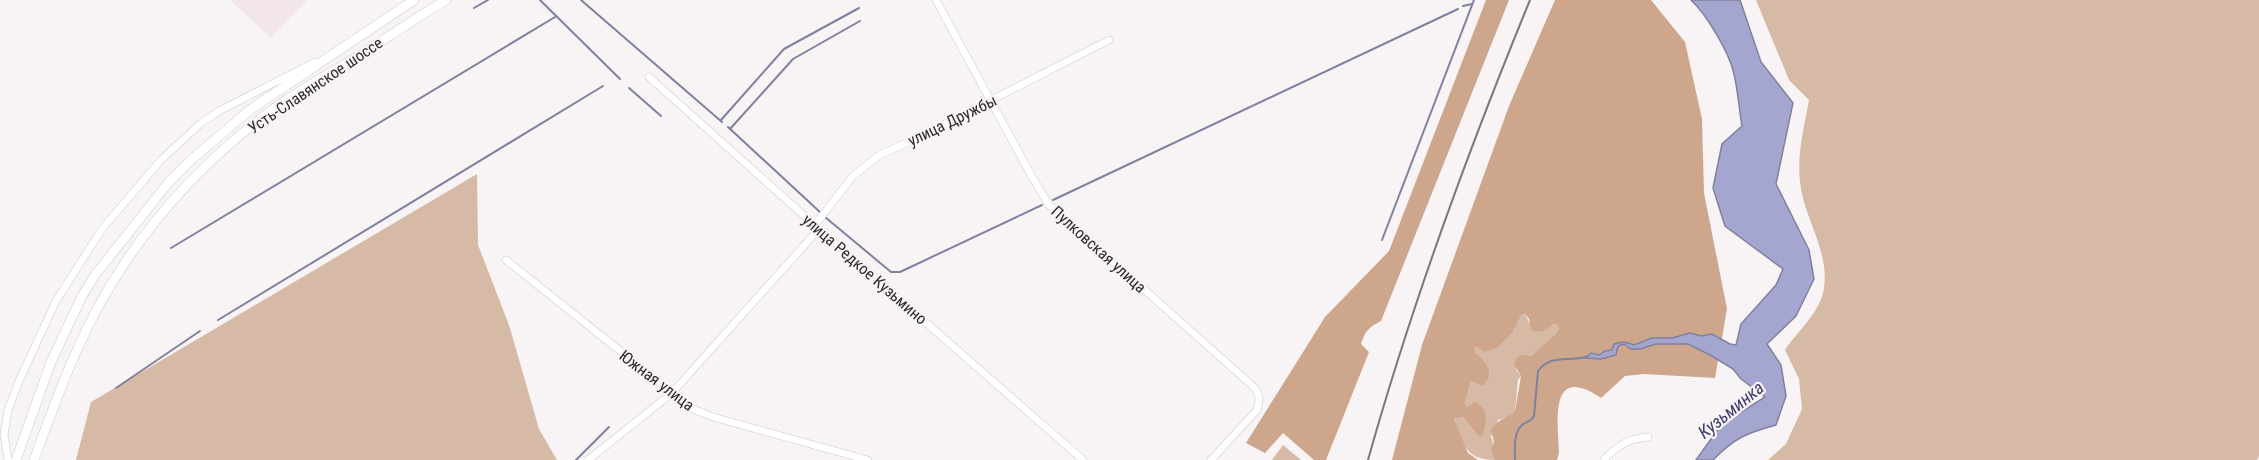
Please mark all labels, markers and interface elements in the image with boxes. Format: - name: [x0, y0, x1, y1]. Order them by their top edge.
- street label: Усть-Славянское шоссе: [244, 33, 386, 138]
- street label: улица Дружбы: [905, 91, 1000, 150]
- street label: Пулковская улица: [1047, 202, 1150, 297]
- street label: улица Редкое Кузьмино: [799, 210, 931, 329]
- street label: Южная улица: [616, 346, 698, 415]
- water label: Кузьминка: [1694, 377, 1768, 443]

